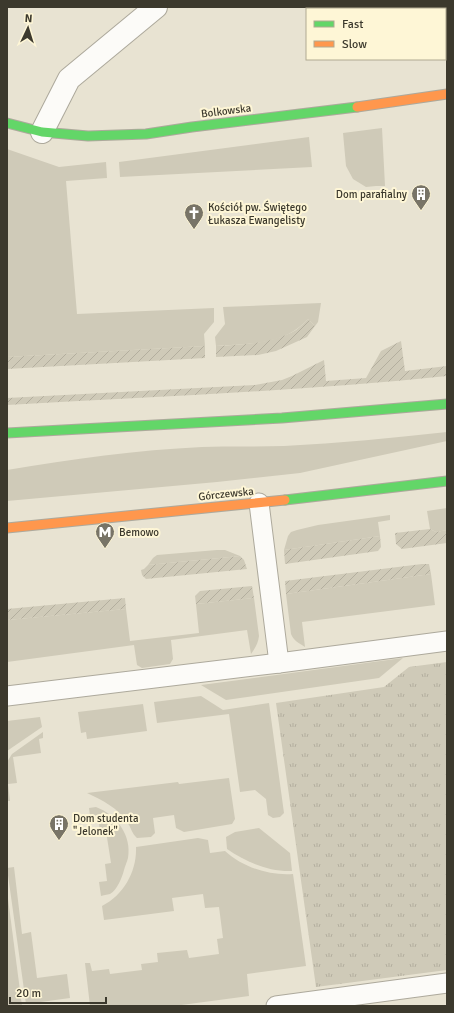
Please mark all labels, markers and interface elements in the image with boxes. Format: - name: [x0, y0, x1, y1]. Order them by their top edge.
- north arrow: [8, 8, 48, 48]
- legend: [306, 8, 446, 60]
- text: N: [24, 12, 33, 25]
- text: Fast: [342, 17, 363, 32]
- text: Slow: [342, 37, 367, 52]
- street label: Bolkowska: [200, 101, 252, 121]
- building icon: Dom parafialny: [410, 183, 432, 211]
- place label: Dom parafialny: [336, 188, 408, 201]
- place label: Kościół pw. Świętego Łukasza Ewangelisty: [208, 200, 307, 227]
- church icon: Kościół pw. Świętego Łukasza Ewangelisty: [183, 202, 205, 230]
- street label: Górczewska: [198, 485, 255, 503]
- metro station icon: Bemowo: [94, 521, 116, 549]
- place label: Bemowo: [119, 526, 159, 539]
- place label: Dom studenta "Jelonek": [73, 812, 139, 838]
- building icon: Dom studenta "Jelonek": [48, 813, 70, 841]
- scale bar: [10, 979, 106, 1005]
- text: 20 m: [16, 986, 41, 1001]

